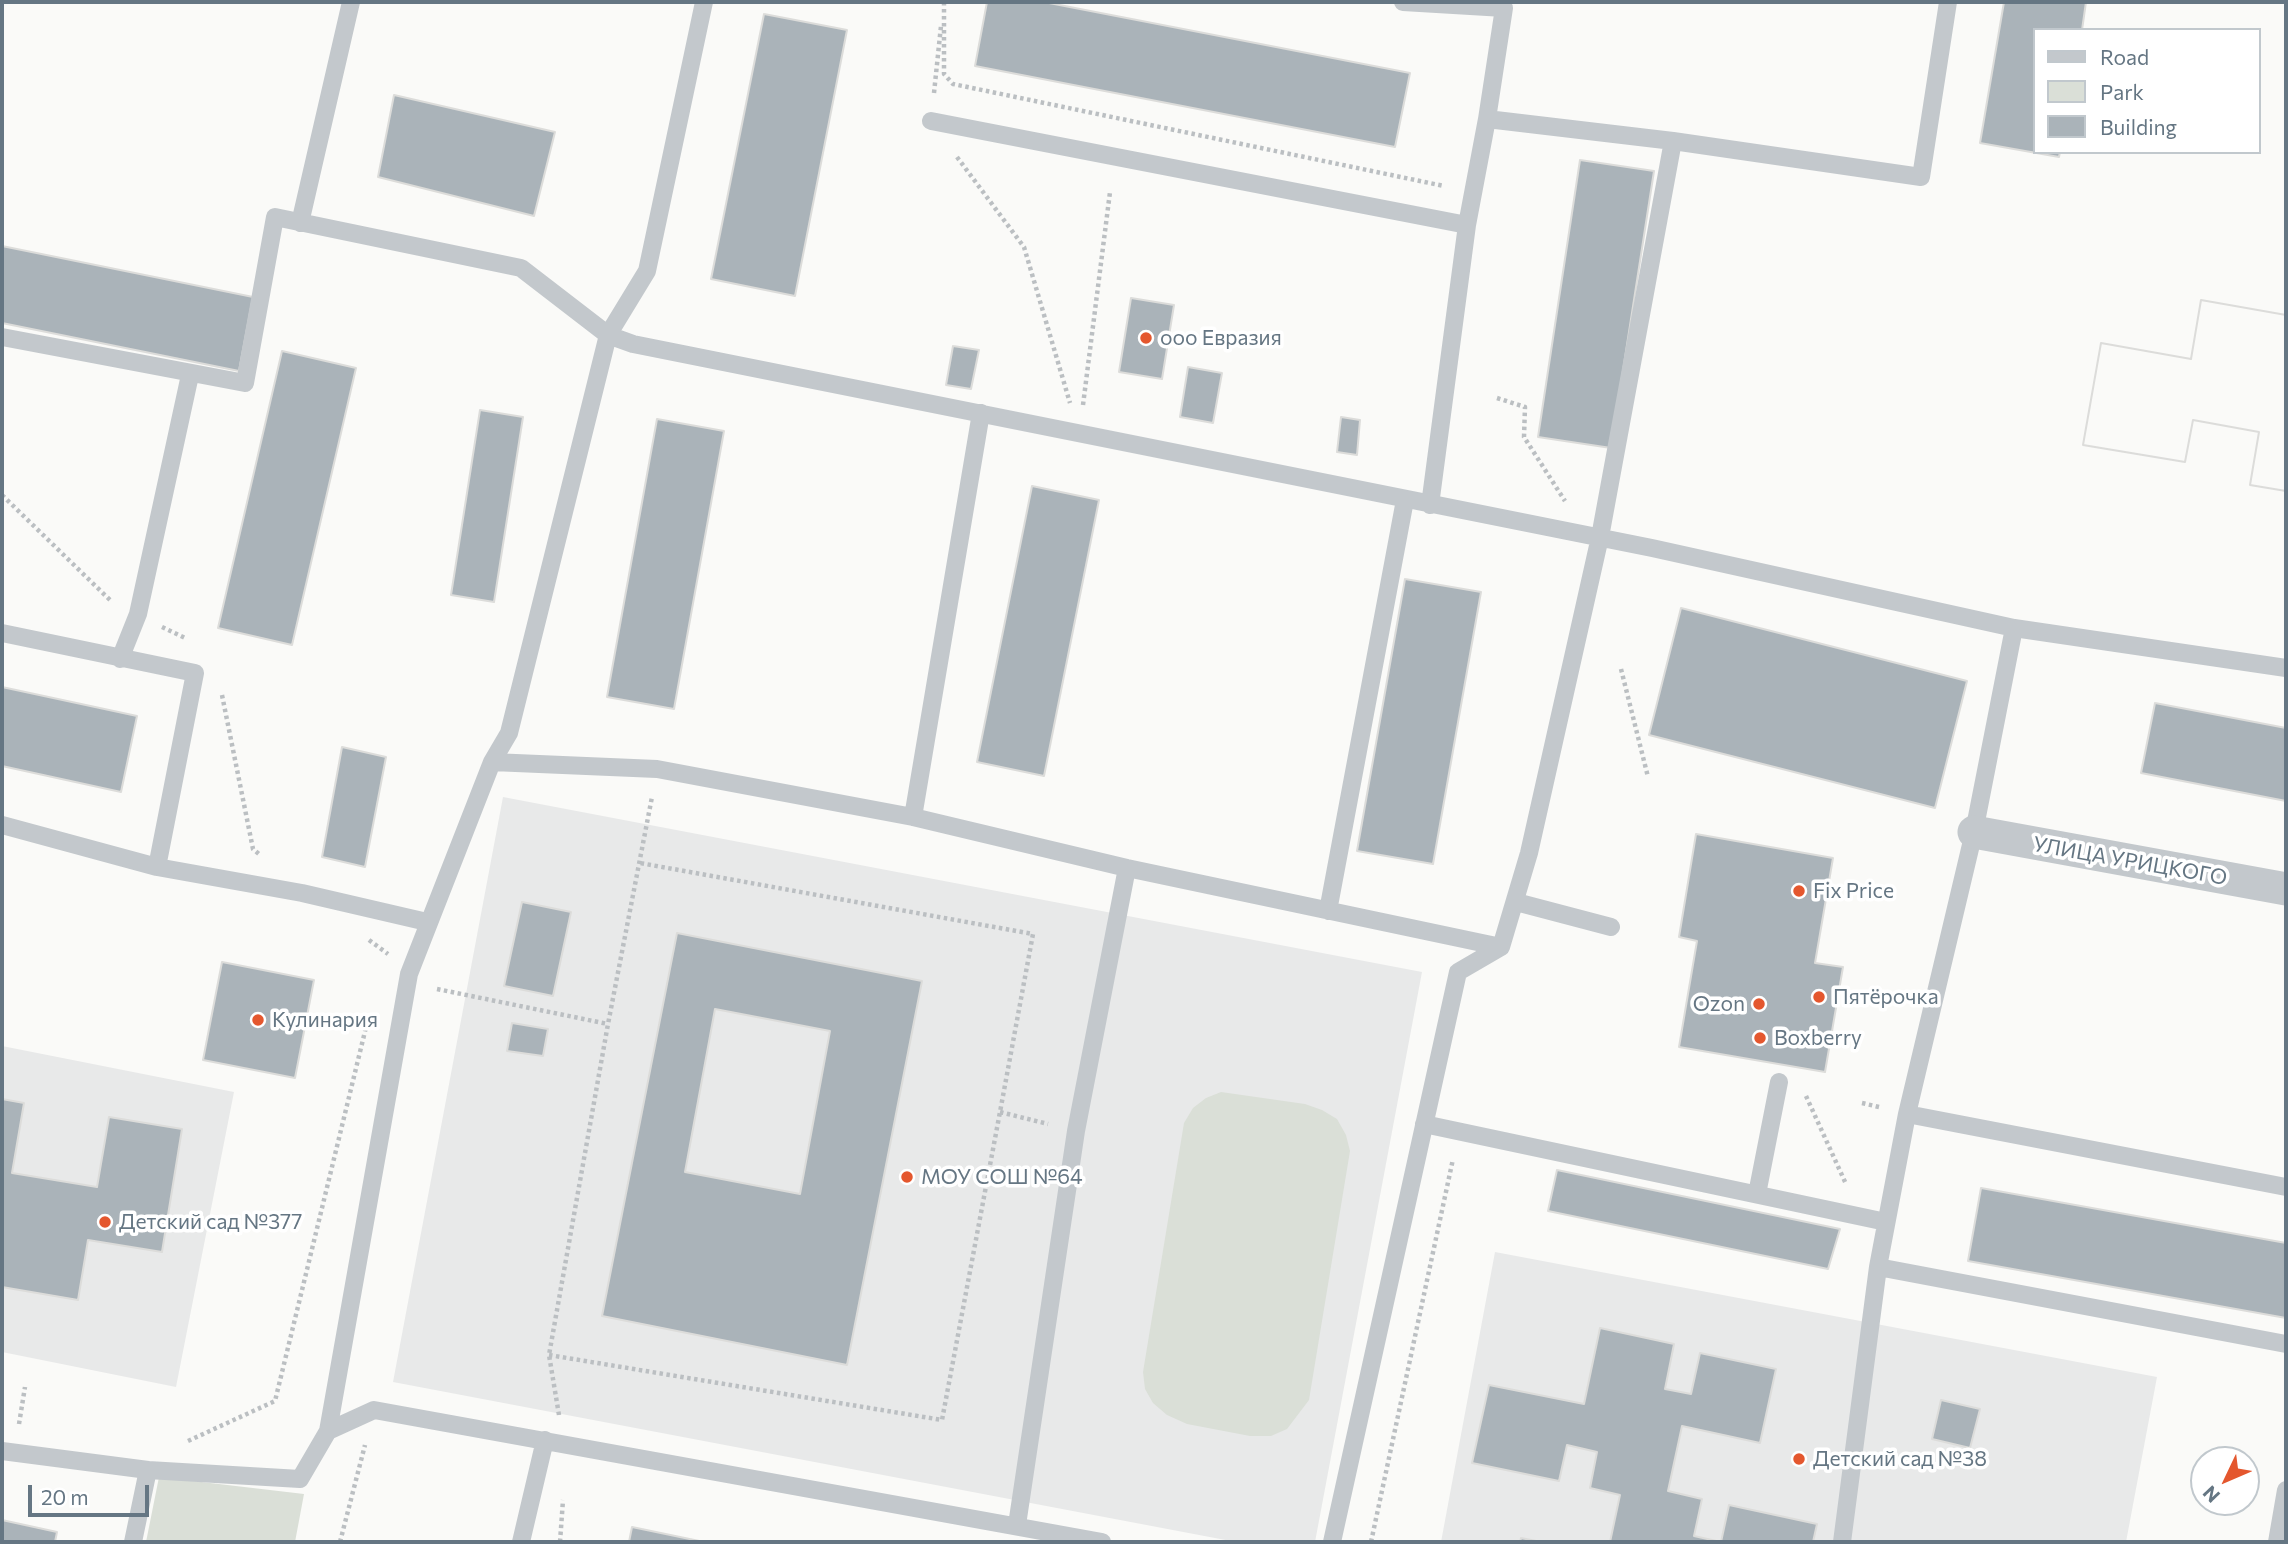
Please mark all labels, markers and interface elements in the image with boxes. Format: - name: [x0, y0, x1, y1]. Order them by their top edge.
- legend: [2032, 28, 2260, 154]
- text: Road: [2100, 44, 2149, 69]
- text: Park: [2100, 79, 2144, 104]
- text: Building: [2100, 114, 2177, 139]
- place label: ооо Евразия: [1160, 325, 1282, 351]
- marker: ооо Евразия: [1138, 330, 1154, 346]
- street label: УЛИЦА УРИЦКОГО: [2031, 832, 2229, 890]
- place label: Fix Price: [1813, 878, 1894, 904]
- marker: Fix Price: [1791, 883, 1807, 899]
- place label: Пятёрочка: [1833, 984, 1939, 1010]
- marker: Пятёрочка: [1811, 989, 1827, 1005]
- place label: Ozon: [1693, 991, 1745, 1017]
- marker: Ozon: [1751, 996, 1767, 1012]
- place label: Кулинария: [272, 1007, 378, 1033]
- marker: Кулинария: [250, 1012, 266, 1028]
- place label: Boxberry: [1774, 1025, 1862, 1051]
- marker: Boxberry: [1752, 1030, 1768, 1046]
- place label: МОУ СОШ №64: [921, 1164, 1083, 1190]
- marker: МОУ СОШ №64: [899, 1169, 915, 1185]
- place label: Детский сад №377: [119, 1209, 302, 1235]
- marker: Детский сад №377: [97, 1214, 113, 1230]
- place label: Детский сад №38: [1813, 1446, 1987, 1472]
- north arrow: [2190, 1446, 2260, 1516]
- marker: Детский сад №38: [1791, 1451, 1807, 1467]
- scale bar: [32, 1470, 152, 1514]
- text: N: [2198, 1481, 2224, 1508]
- text: 20 m: [41, 1484, 89, 1509]

